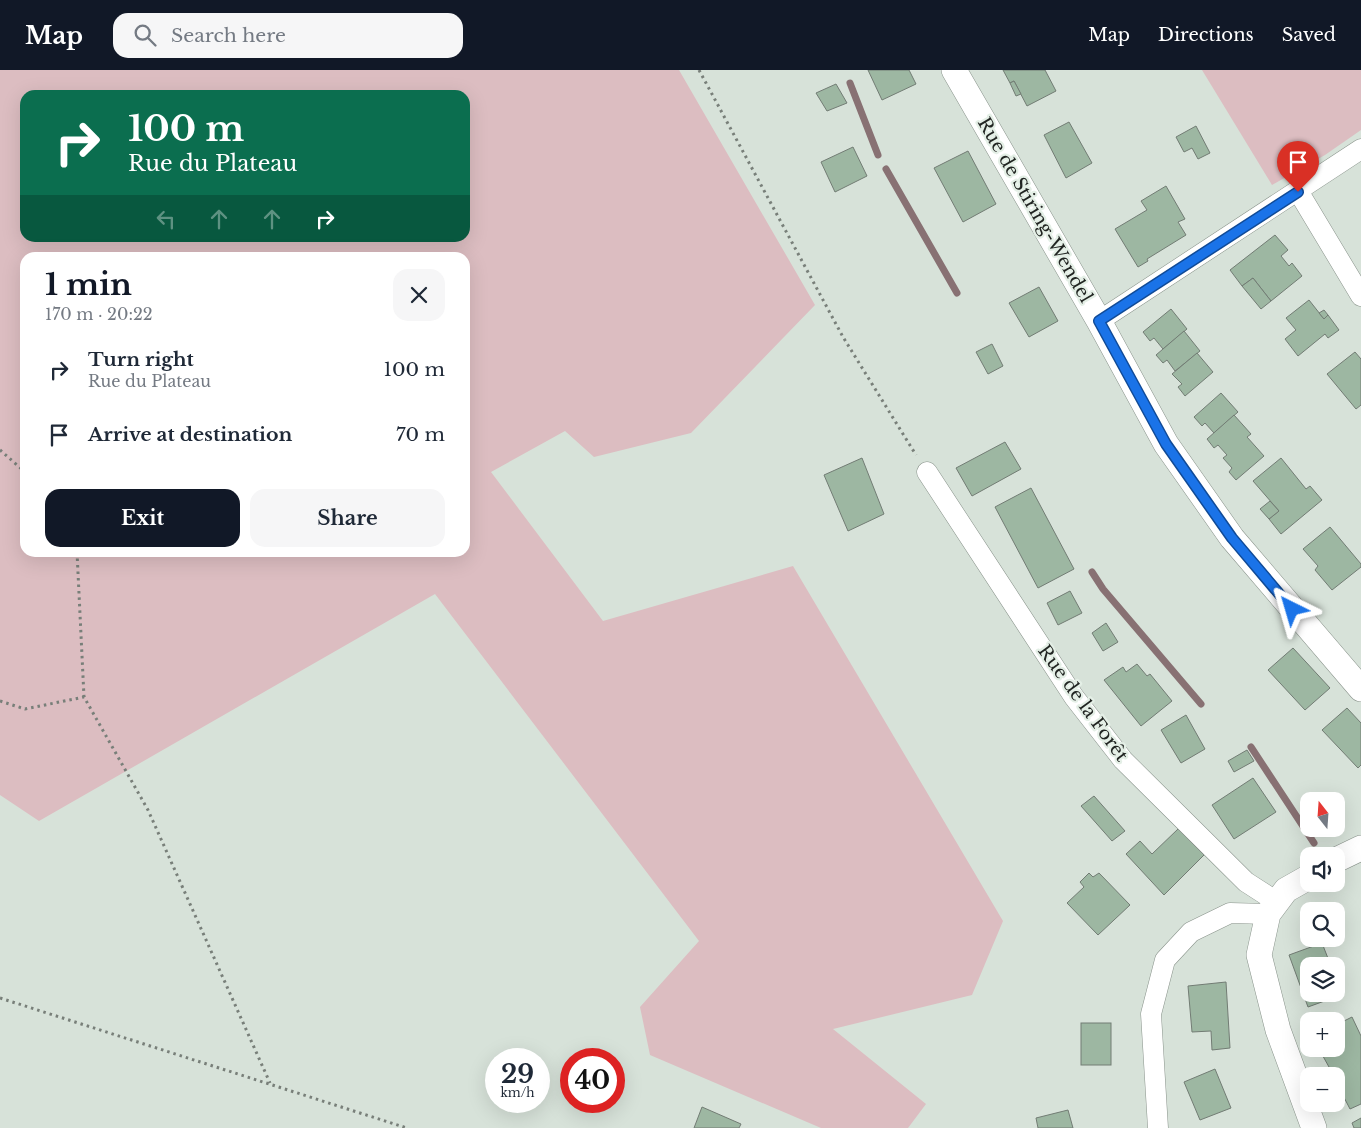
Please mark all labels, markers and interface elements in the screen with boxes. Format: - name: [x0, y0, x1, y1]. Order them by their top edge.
- search box: [113, 13, 463, 58]
- text: Map: [25, 21, 83, 50]
- icon: search: [131, 21, 159, 49]
- text: Search here: [171, 24, 286, 47]
- text: Map: [1088, 24, 1130, 46]
- text: Directions: [1158, 24, 1254, 46]
- text: Saved: [1282, 24, 1336, 46]
- text: 100 m: [128, 107, 244, 150]
- icon: right: [45, 110, 110, 175]
- street label: Rue de Stiring-Wendel: [973, 114, 1097, 307]
- pin: [1277, 141, 1319, 192]
- icon: arrive: [1284, 148, 1312, 176]
- text: Rue du Plateau: [128, 150, 297, 177]
- icon: left: [152, 205, 180, 233]
- icon: ahead: [205, 205, 233, 233]
- icon: ahead: [258, 205, 286, 233]
- icon: right: [311, 205, 339, 233]
- text: 1 min: [45, 266, 132, 303]
- button: close: [393, 269, 445, 321]
- text: 170 m · 20:22: [45, 304, 153, 324]
- text: Turn right: [88, 348, 194, 371]
- icon: right: [45, 356, 73, 384]
- text: 100 m: [384, 358, 445, 381]
- text: Rue du Plateau: [88, 371, 211, 391]
- icon: arrive: [45, 421, 73, 449]
- text: Arrive at destination: [88, 423, 292, 446]
- text: 70 m: [396, 423, 445, 446]
- button: Exit: [45, 489, 240, 547]
- button: Share: [250, 489, 445, 547]
- position arrow: [1265, 582, 1317, 634]
- street label: Rue de la Forêt: [1033, 640, 1133, 766]
- north arrow: [1300, 792, 1345, 838]
- map controls: [1300, 792, 1345, 1112]
- button: sound: [1300, 847, 1345, 892]
- button: search: [1300, 902, 1345, 947]
- button: layers: [1300, 957, 1345, 1002]
- button: +: [1300, 1012, 1345, 1057]
- speed limit sign: 40: [560, 1048, 625, 1113]
- text: 29: [501, 1059, 534, 1090]
- button: −: [1300, 1067, 1345, 1112]
- text: km/h: [500, 1085, 535, 1100]

